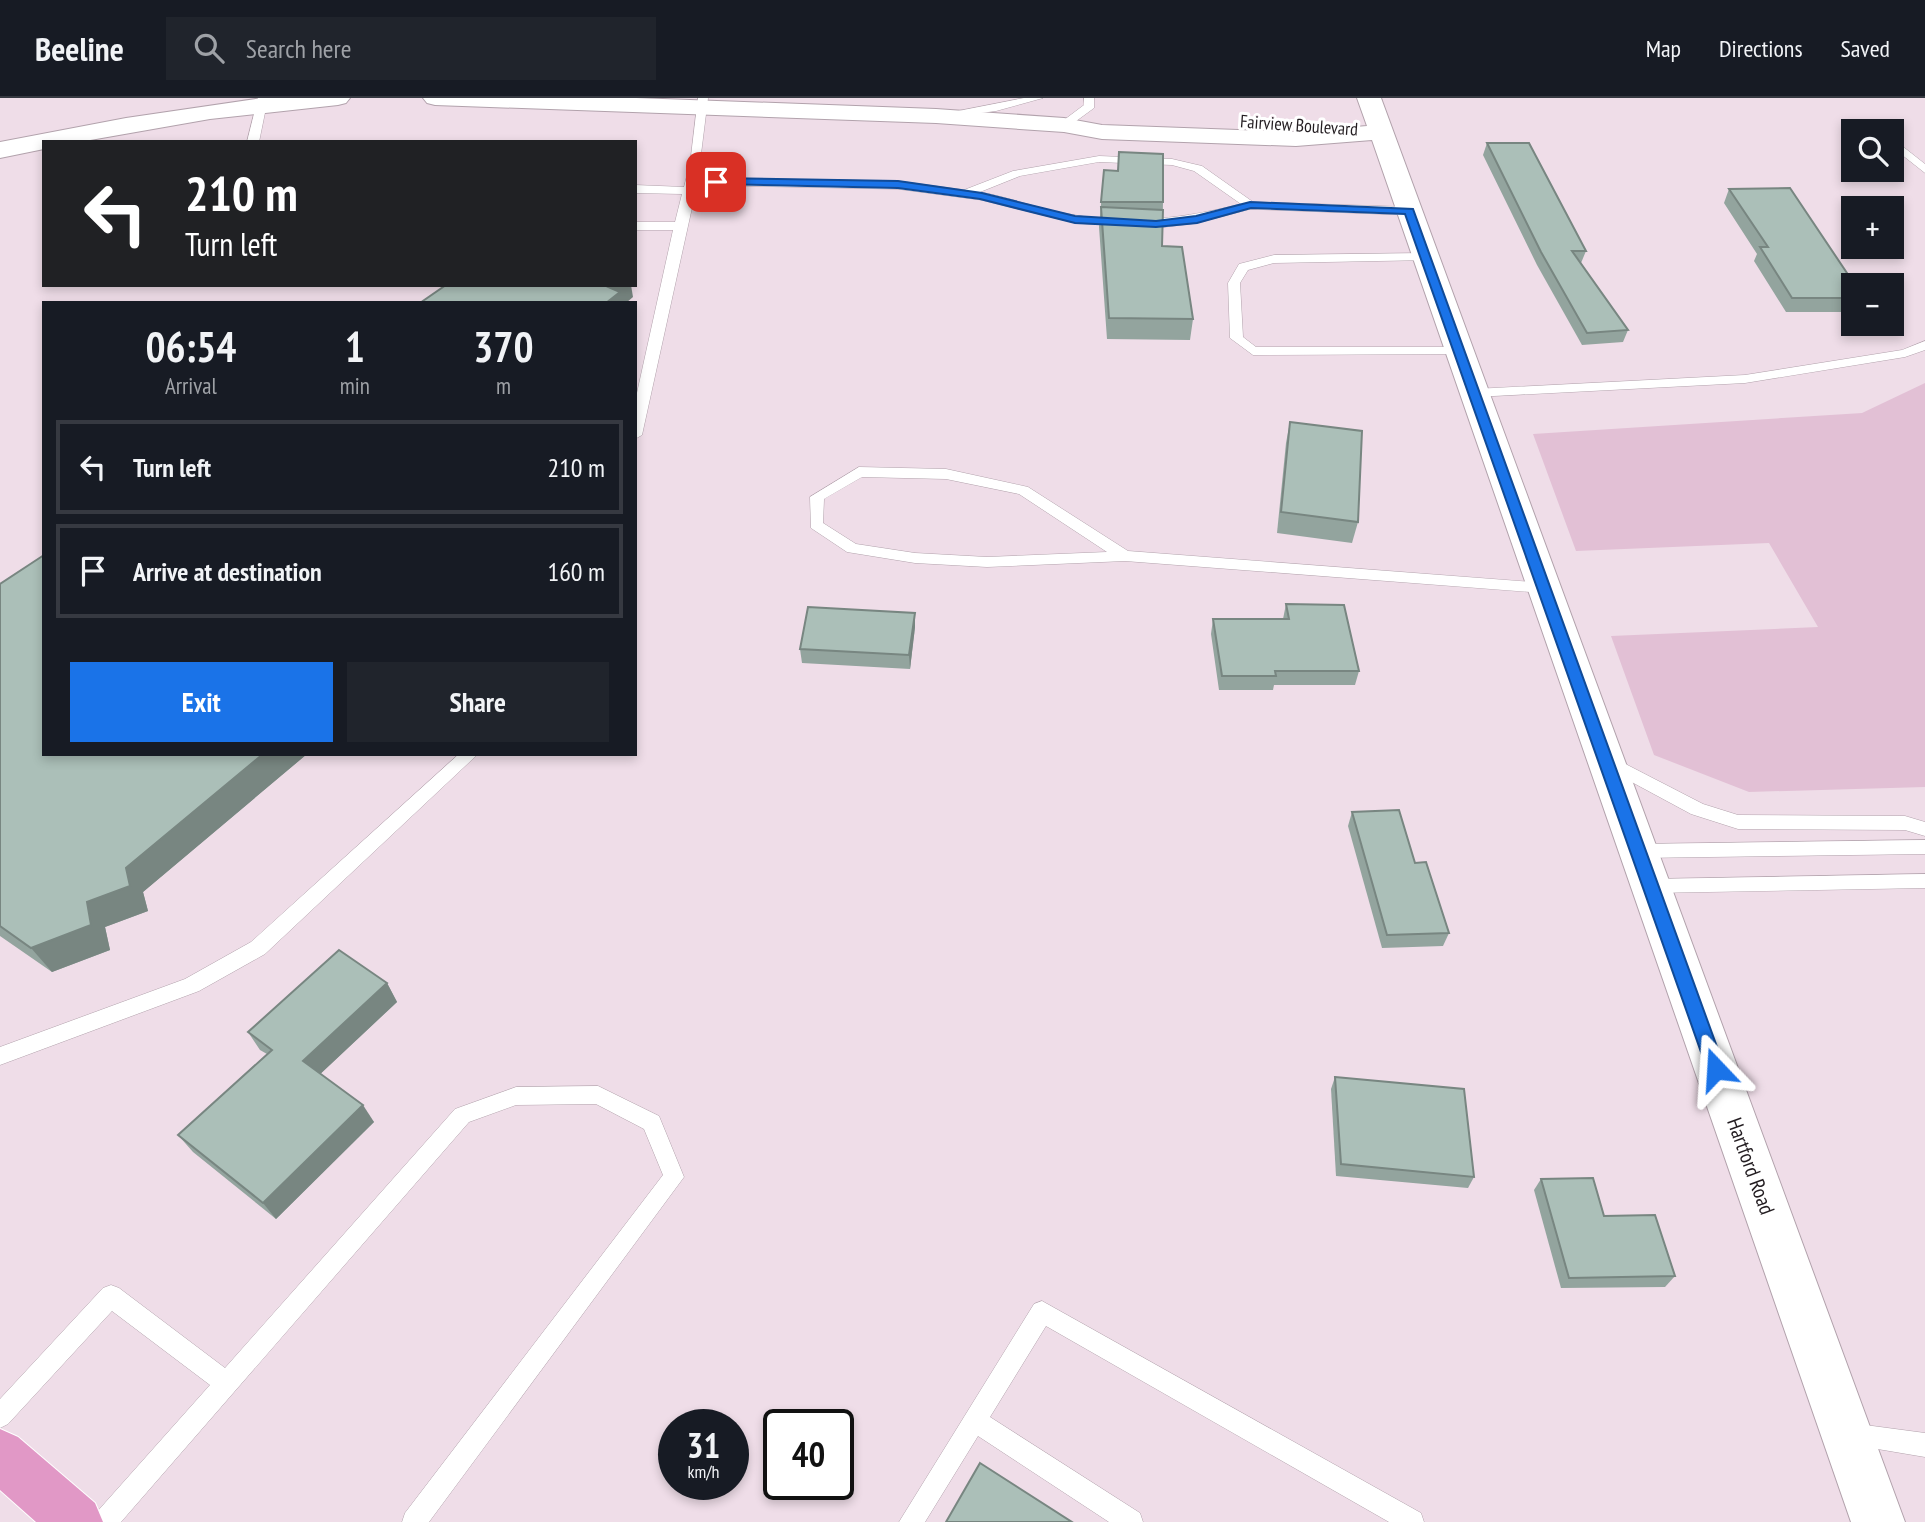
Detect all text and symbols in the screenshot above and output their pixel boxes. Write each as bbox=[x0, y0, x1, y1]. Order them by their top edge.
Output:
search box bbox=[166, 17, 656, 80]
text: Beeline bbox=[35, 27, 124, 70]
icon: search bbox=[190, 29, 228, 67]
text: Search here bbox=[246, 32, 351, 65]
text: Map bbox=[1646, 33, 1681, 64]
text: Directions bbox=[1719, 33, 1803, 64]
text: Saved bbox=[1841, 33, 1890, 64]
street label: Fairview Boulevard bbox=[1239, 109, 1359, 141]
map controls bbox=[1841, 119, 1904, 336]
button: search bbox=[1841, 119, 1904, 182]
pin bbox=[686, 152, 746, 212]
text: 210 m bbox=[185, 161, 298, 225]
icon: arrive bbox=[697, 163, 735, 201]
icon: left bbox=[70, 168, 161, 259]
button: + bbox=[1841, 196, 1904, 259]
text: Turn left bbox=[185, 223, 277, 265]
button: − bbox=[1841, 273, 1904, 336]
text: 06:54 bbox=[145, 319, 236, 374]
text: 1 bbox=[345, 319, 365, 374]
text: 370 bbox=[473, 319, 534, 374]
text: Arrival bbox=[165, 371, 217, 400]
text: min bbox=[340, 371, 370, 400]
text: m bbox=[496, 371, 511, 400]
icon: left bbox=[74, 448, 112, 486]
text: Turn left bbox=[133, 451, 211, 484]
text: 210 m bbox=[547, 451, 605, 484]
icon: arrive bbox=[74, 552, 112, 590]
text: Arrive at destination bbox=[133, 555, 322, 588]
text: 160 m bbox=[547, 555, 605, 588]
button: Exit bbox=[70, 662, 333, 742]
button: Share bbox=[347, 662, 609, 742]
position arrow bbox=[1679, 1032, 1753, 1106]
street label: Hartford Road bbox=[1721, 1114, 1781, 1218]
speed limit sign: 40 bbox=[763, 1409, 854, 1500]
text: 31 bbox=[687, 1422, 720, 1468]
text: km/h bbox=[688, 1460, 719, 1483]

